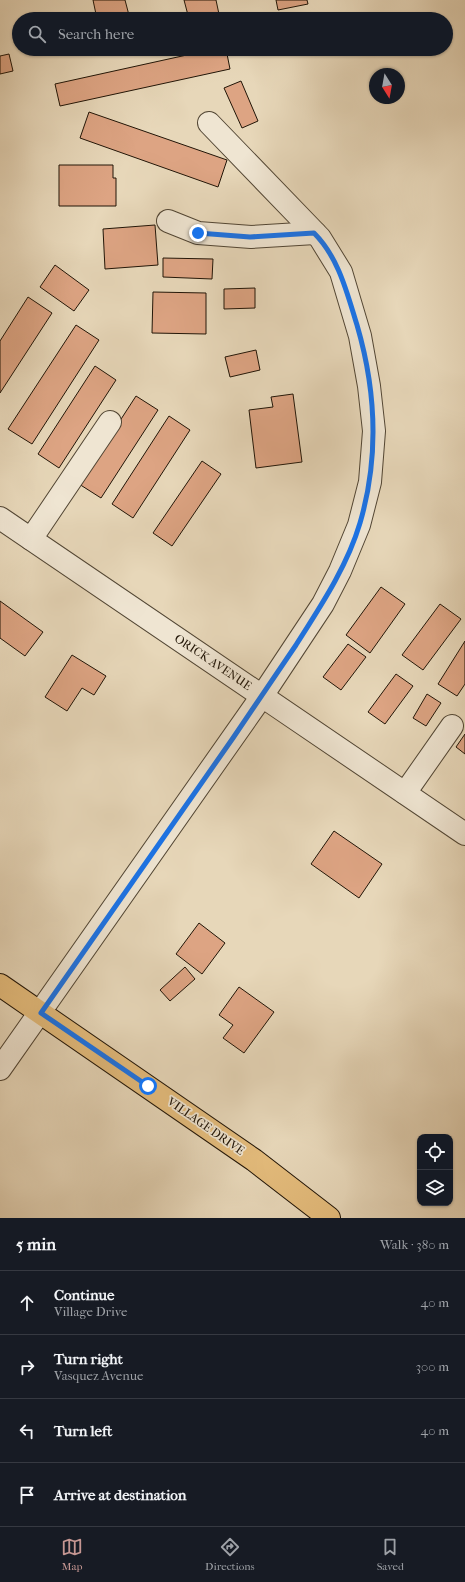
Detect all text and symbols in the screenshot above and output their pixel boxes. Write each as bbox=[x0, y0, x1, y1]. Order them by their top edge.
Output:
search box bbox=[12, 12, 453, 56]
icon: search bbox=[26, 23, 48, 45]
text: Search here bbox=[58, 25, 134, 43]
north arrow bbox=[369, 68, 405, 104]
route end bbox=[189, 224, 207, 242]
street label: ORICK AVENUE bbox=[172, 631, 254, 693]
route start bbox=[139, 1077, 157, 1095]
street label: VILLAGE DRIVE bbox=[164, 1094, 247, 1158]
map controls bbox=[417, 1134, 453, 1206]
button: locate bbox=[417, 1134, 453, 1170]
button: layers bbox=[417, 1170, 453, 1206]
text: 5 min bbox=[16, 1234, 56, 1254]
text: Walk · 380 m bbox=[380, 1237, 449, 1252]
text: Continue bbox=[54, 1286, 114, 1304]
icon: ahead bbox=[16, 1292, 38, 1314]
text: 40 m bbox=[421, 1295, 449, 1310]
text: Village Drive bbox=[54, 1304, 127, 1319]
text: Turn right bbox=[54, 1350, 123, 1368]
icon: right bbox=[16, 1356, 38, 1378]
text: 300 m bbox=[416, 1359, 449, 1374]
text: Vasquez Avenue bbox=[54, 1368, 143, 1383]
icon: left bbox=[16, 1420, 38, 1442]
text: Turn left bbox=[54, 1422, 112, 1440]
text: 40 m bbox=[421, 1423, 449, 1438]
icon: arrive bbox=[16, 1484, 38, 1506]
text: Arrive at destination bbox=[54, 1486, 186, 1504]
tab: Map bbox=[61, 1536, 83, 1573]
tab: Directions bbox=[205, 1536, 255, 1573]
tab: Saved bbox=[377, 1536, 404, 1573]

